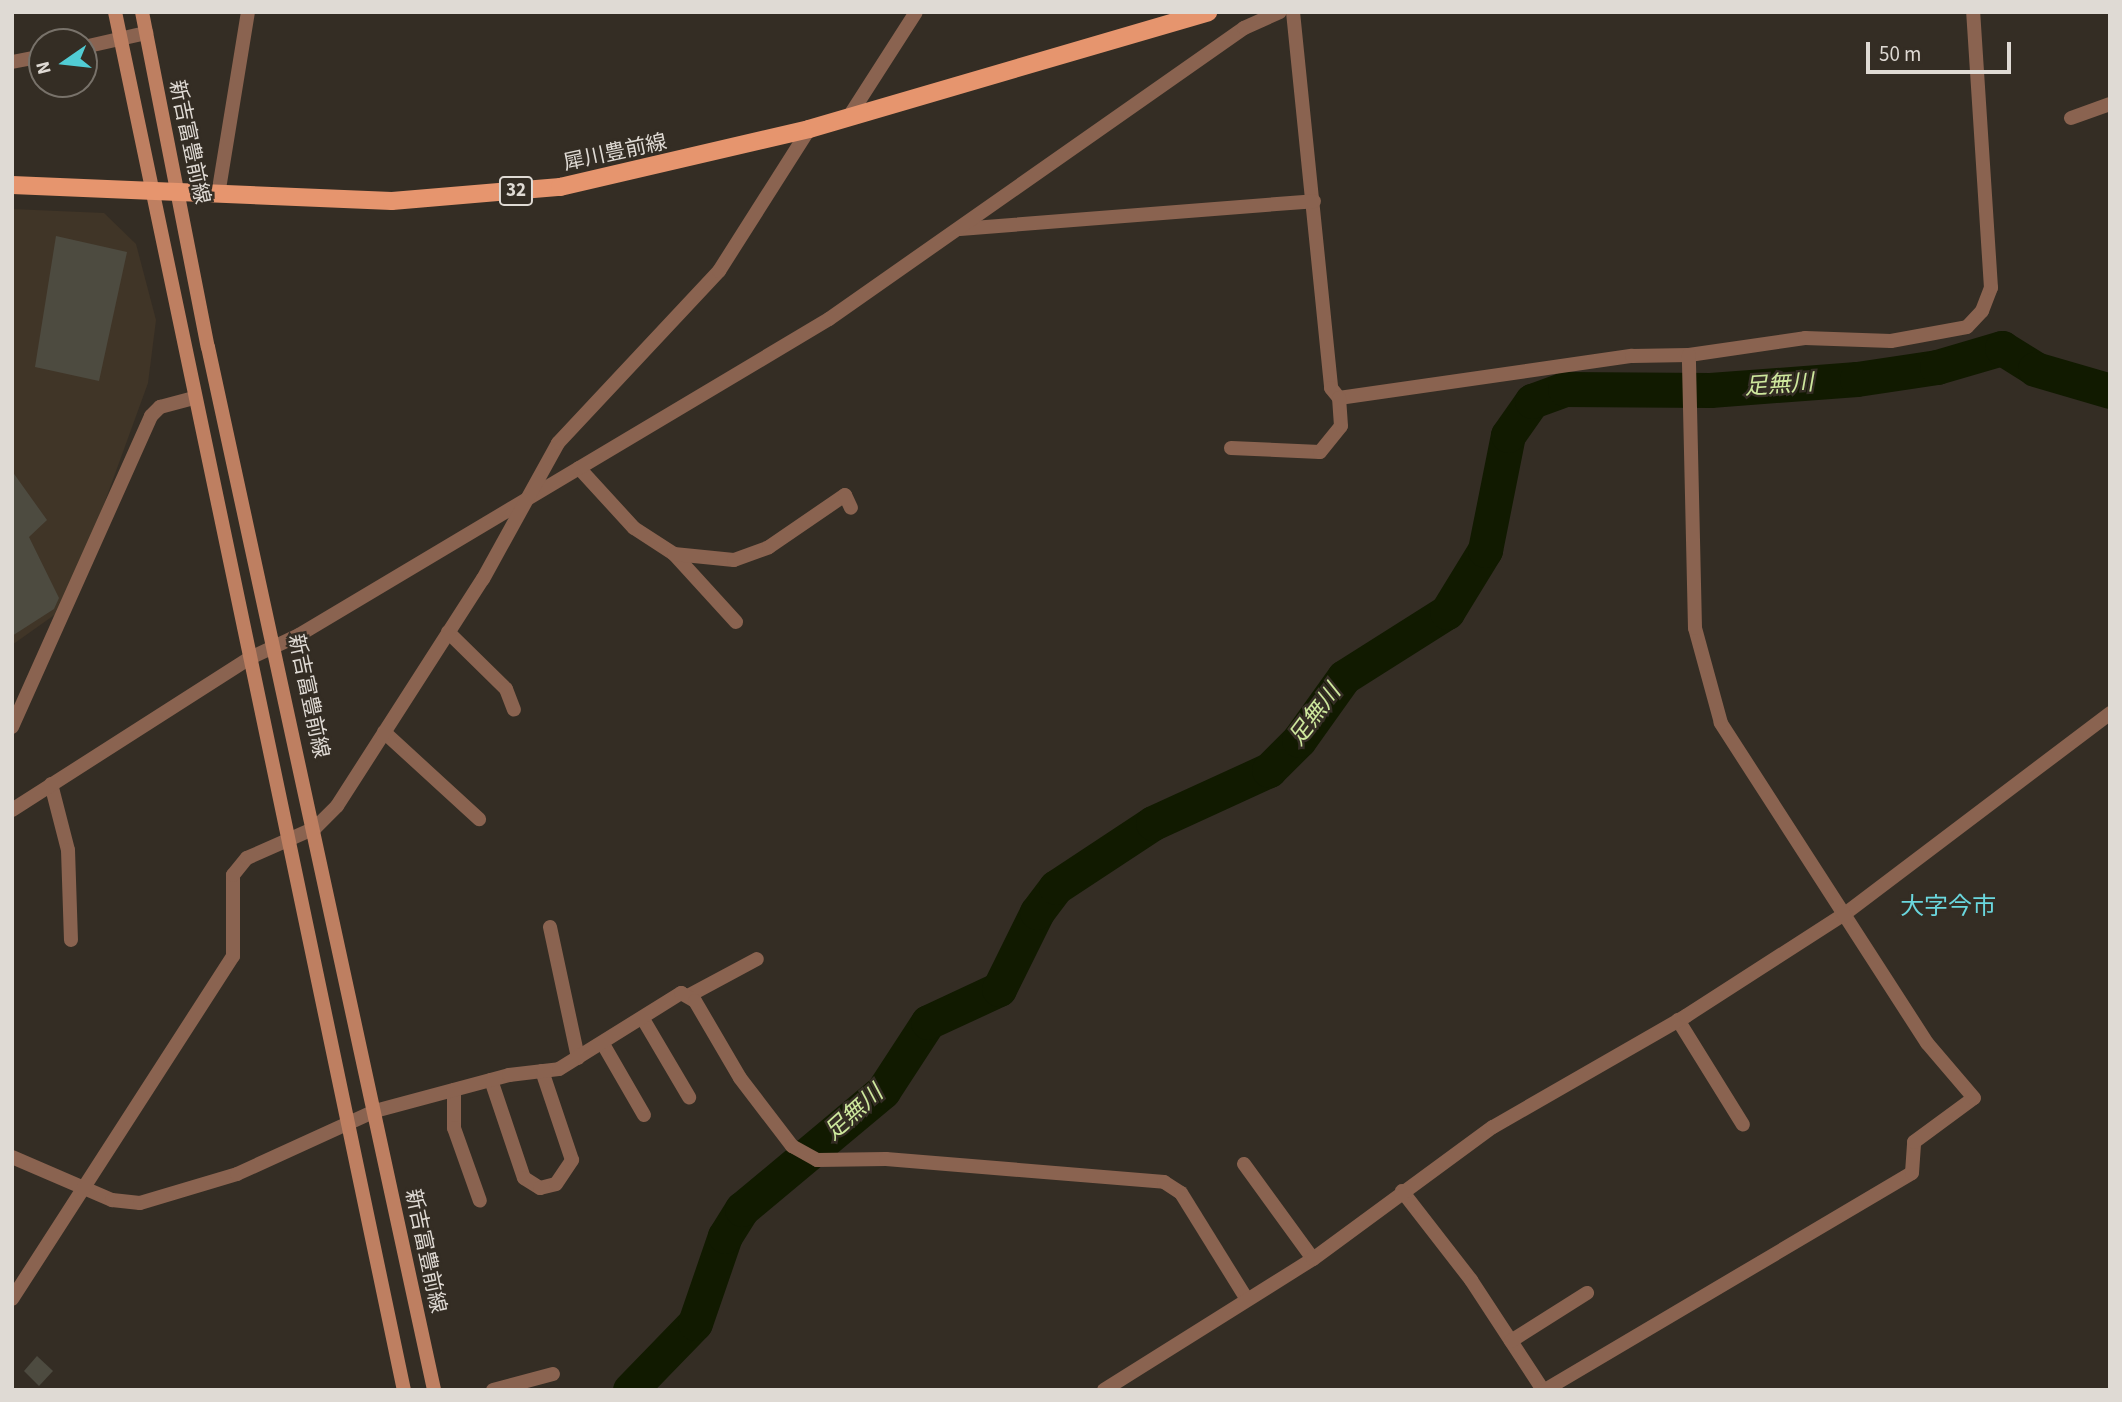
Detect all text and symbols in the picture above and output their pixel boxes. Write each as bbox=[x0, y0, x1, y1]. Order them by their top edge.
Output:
north arrow bbox=[28, 28, 98, 98]
scale bar bbox=[1870, 28, 2015, 72]
text: 50 m bbox=[1879, 39, 1921, 69]
text: N bbox=[29, 58, 59, 77]
street label: 新吉富豊前線 bbox=[165, 78, 215, 206]
street label: 犀川豊前線 bbox=[561, 129, 669, 175]
road number: 32 bbox=[498, 176, 534, 206]
water label: 足無川 bbox=[1744, 369, 1814, 401]
street label: 新吉富豊前線 bbox=[284, 632, 334, 760]
water label: 足無川 bbox=[1283, 679, 1347, 751]
district label: 大字今市 bbox=[1900, 893, 1996, 921]
water label: 足無川 bbox=[819, 1080, 889, 1146]
street label: 新吉富豊前線 bbox=[401, 1187, 451, 1315]

